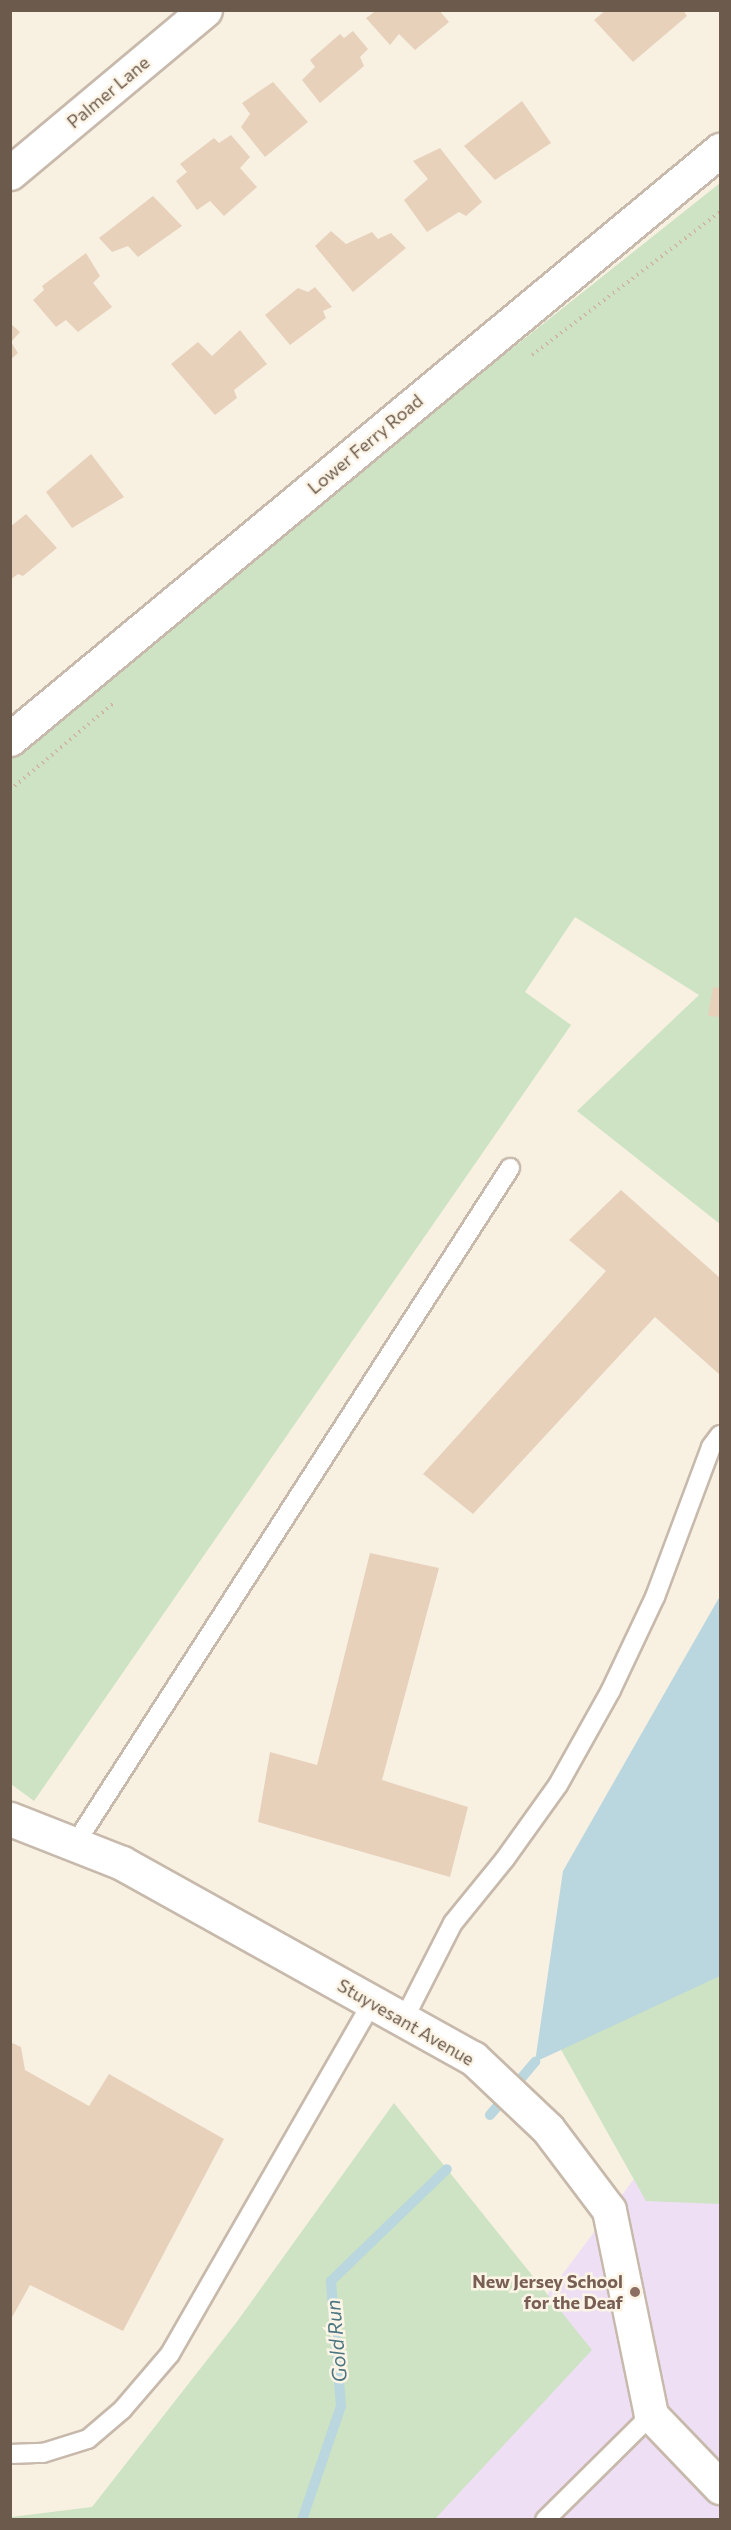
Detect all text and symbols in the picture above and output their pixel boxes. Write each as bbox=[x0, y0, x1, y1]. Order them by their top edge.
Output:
street label: Palmer Lane bbox=[63, 51, 153, 133]
street label: Lower Ferry Road bbox=[303, 390, 427, 498]
street label: Stuyvesant Avenue bbox=[334, 1974, 478, 2070]
place label: New Jersey School for the Deaf bbox=[472, 2271, 623, 2314]
marker: New Jersey School for the Deaf bbox=[628, 2285, 642, 2299]
water label: Gold Run bbox=[320, 2299, 352, 2383]

